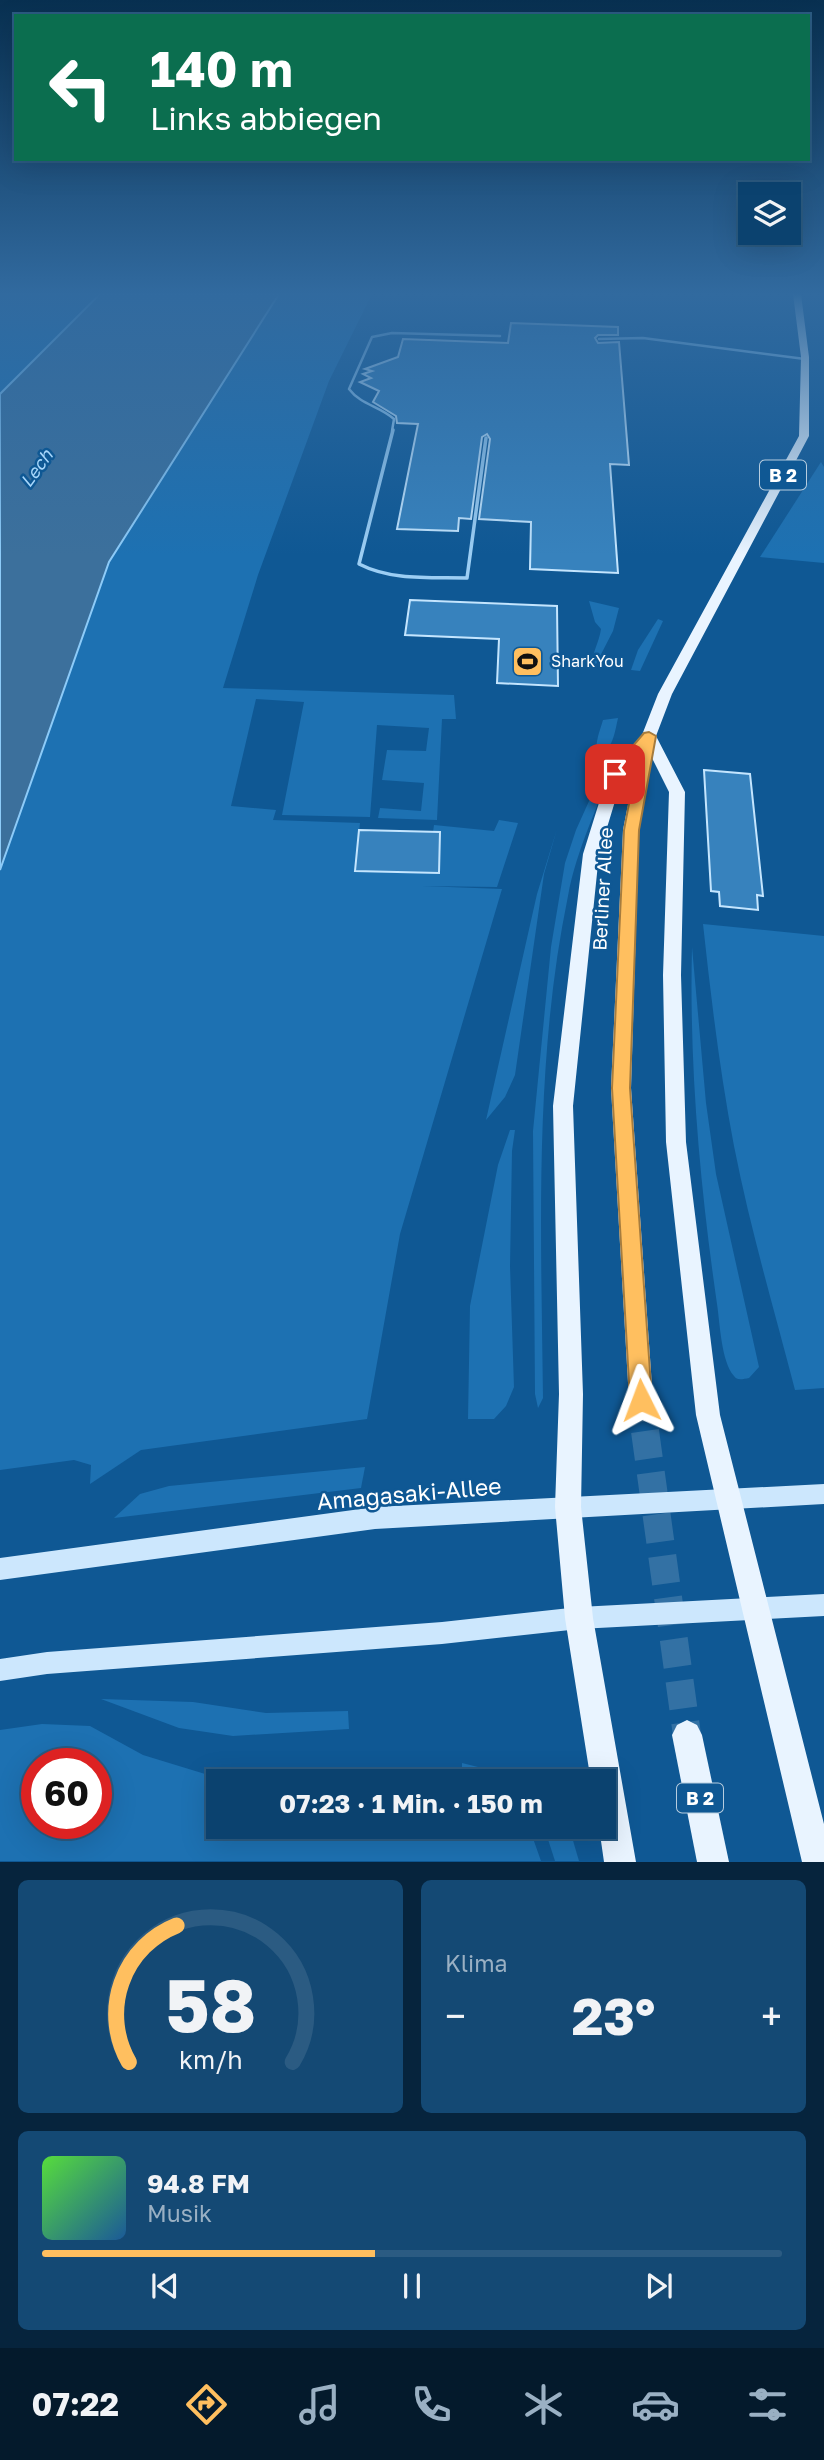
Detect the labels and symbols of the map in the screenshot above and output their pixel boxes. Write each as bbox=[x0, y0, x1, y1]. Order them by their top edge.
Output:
water label: Lech bbox=[15, 444, 58, 491]
road number: B 2 bbox=[760, 461, 806, 490]
sports icon: SharkYou bbox=[511, 644, 545, 678]
place label: SharkYou bbox=[551, 651, 624, 671]
pin bbox=[585, 744, 645, 804]
street label: Berliner Allee bbox=[587, 827, 617, 951]
position arrow bbox=[604, 1363, 678, 1437]
street label: Amagasaki-Allee bbox=[316, 1471, 502, 1515]
speed limit sign: 60 bbox=[21, 1748, 112, 1839]
road number: B 2 bbox=[677, 1783, 723, 1812]

